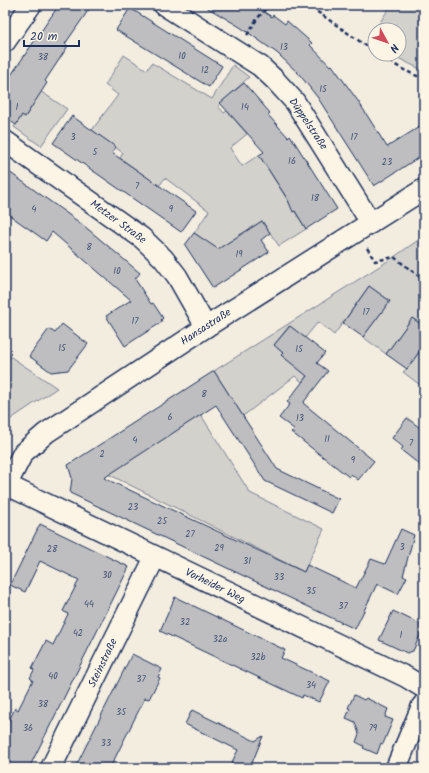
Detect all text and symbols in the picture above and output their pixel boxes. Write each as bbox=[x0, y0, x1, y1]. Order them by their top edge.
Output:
scale bar bbox=[24, 22, 79, 48]
north arrow bbox=[367, 22, 407, 62]
text: 20 m bbox=[30, 27, 58, 46]
text: N bbox=[385, 39, 403, 56]
house number: 13 bbox=[280, 40, 288, 55]
house number: 10 bbox=[178, 49, 186, 64]
house number: 38 bbox=[38, 50, 49, 65]
house number: 12 bbox=[201, 63, 209, 78]
house number: 15 bbox=[319, 82, 328, 97]
street label: Düppelstraße bbox=[284, 94, 332, 154]
house number: 1 bbox=[16, 100, 19, 115]
house number: 14 bbox=[241, 100, 249, 115]
house number: 3 bbox=[70, 130, 76, 145]
house number: 17 bbox=[351, 130, 358, 145]
house number: 5 bbox=[93, 145, 99, 160]
house number: 16 bbox=[288, 154, 296, 169]
house number: 23 bbox=[382, 155, 392, 170]
house number: 7 bbox=[135, 179, 140, 194]
house number: 18 bbox=[311, 191, 320, 206]
street label: Metzer Straße bbox=[86, 195, 150, 249]
house number: 4 bbox=[32, 202, 37, 217]
house number: 9 bbox=[169, 202, 174, 217]
house number: 8 bbox=[86, 240, 92, 255]
house number: 19 bbox=[235, 247, 243, 262]
house number: 10 bbox=[113, 264, 121, 279]
street label: Hansastraße bbox=[177, 304, 235, 350]
house number: 17 bbox=[363, 305, 370, 320]
house number: 17 bbox=[132, 314, 139, 329]
house number: 15 bbox=[58, 341, 67, 356]
house number: 15 bbox=[295, 342, 304, 357]
house number: 8 bbox=[201, 387, 207, 402]
house number: 6 bbox=[167, 410, 173, 425]
house number: 13 bbox=[296, 411, 304, 426]
house number: 11 bbox=[324, 432, 330, 447]
house number: 4 bbox=[133, 433, 138, 448]
house number: 7 bbox=[409, 436, 414, 451]
house number: 2 bbox=[99, 447, 105, 462]
house number: 9 bbox=[351, 453, 356, 468]
house number: 23 bbox=[128, 500, 138, 515]
house number: 25 bbox=[157, 514, 168, 529]
house number: 27 bbox=[185, 527, 196, 542]
house number: 3 bbox=[399, 540, 405, 555]
house number: 29 bbox=[214, 541, 224, 556]
house number: 28 bbox=[47, 542, 58, 557]
house number: 31 bbox=[243, 554, 251, 569]
street label: Vorheider Weg bbox=[182, 564, 248, 608]
house number: 30 bbox=[102, 568, 112, 583]
house number: 33 bbox=[274, 570, 284, 585]
house number: 35 bbox=[306, 584, 317, 599]
house number: 44 bbox=[84, 597, 94, 612]
house number: 37 bbox=[338, 599, 348, 614]
house number: 32 bbox=[180, 615, 190, 630]
house number: 42 bbox=[73, 626, 83, 641]
house number: 1 bbox=[400, 628, 403, 643]
house number: 32a bbox=[213, 632, 227, 647]
street label: Steinstraße bbox=[83, 635, 123, 691]
house number: 32b bbox=[250, 650, 266, 665]
house number: 40 bbox=[48, 669, 58, 684]
house number: 37 bbox=[136, 672, 146, 687]
house number: 34 bbox=[306, 678, 316, 693]
house number: 38 bbox=[38, 697, 49, 712]
house number: 35 bbox=[116, 705, 127, 720]
house number: 36 bbox=[23, 721, 33, 736]
house number: 79 bbox=[369, 721, 378, 736]
house number: 33 bbox=[101, 736, 111, 751]

